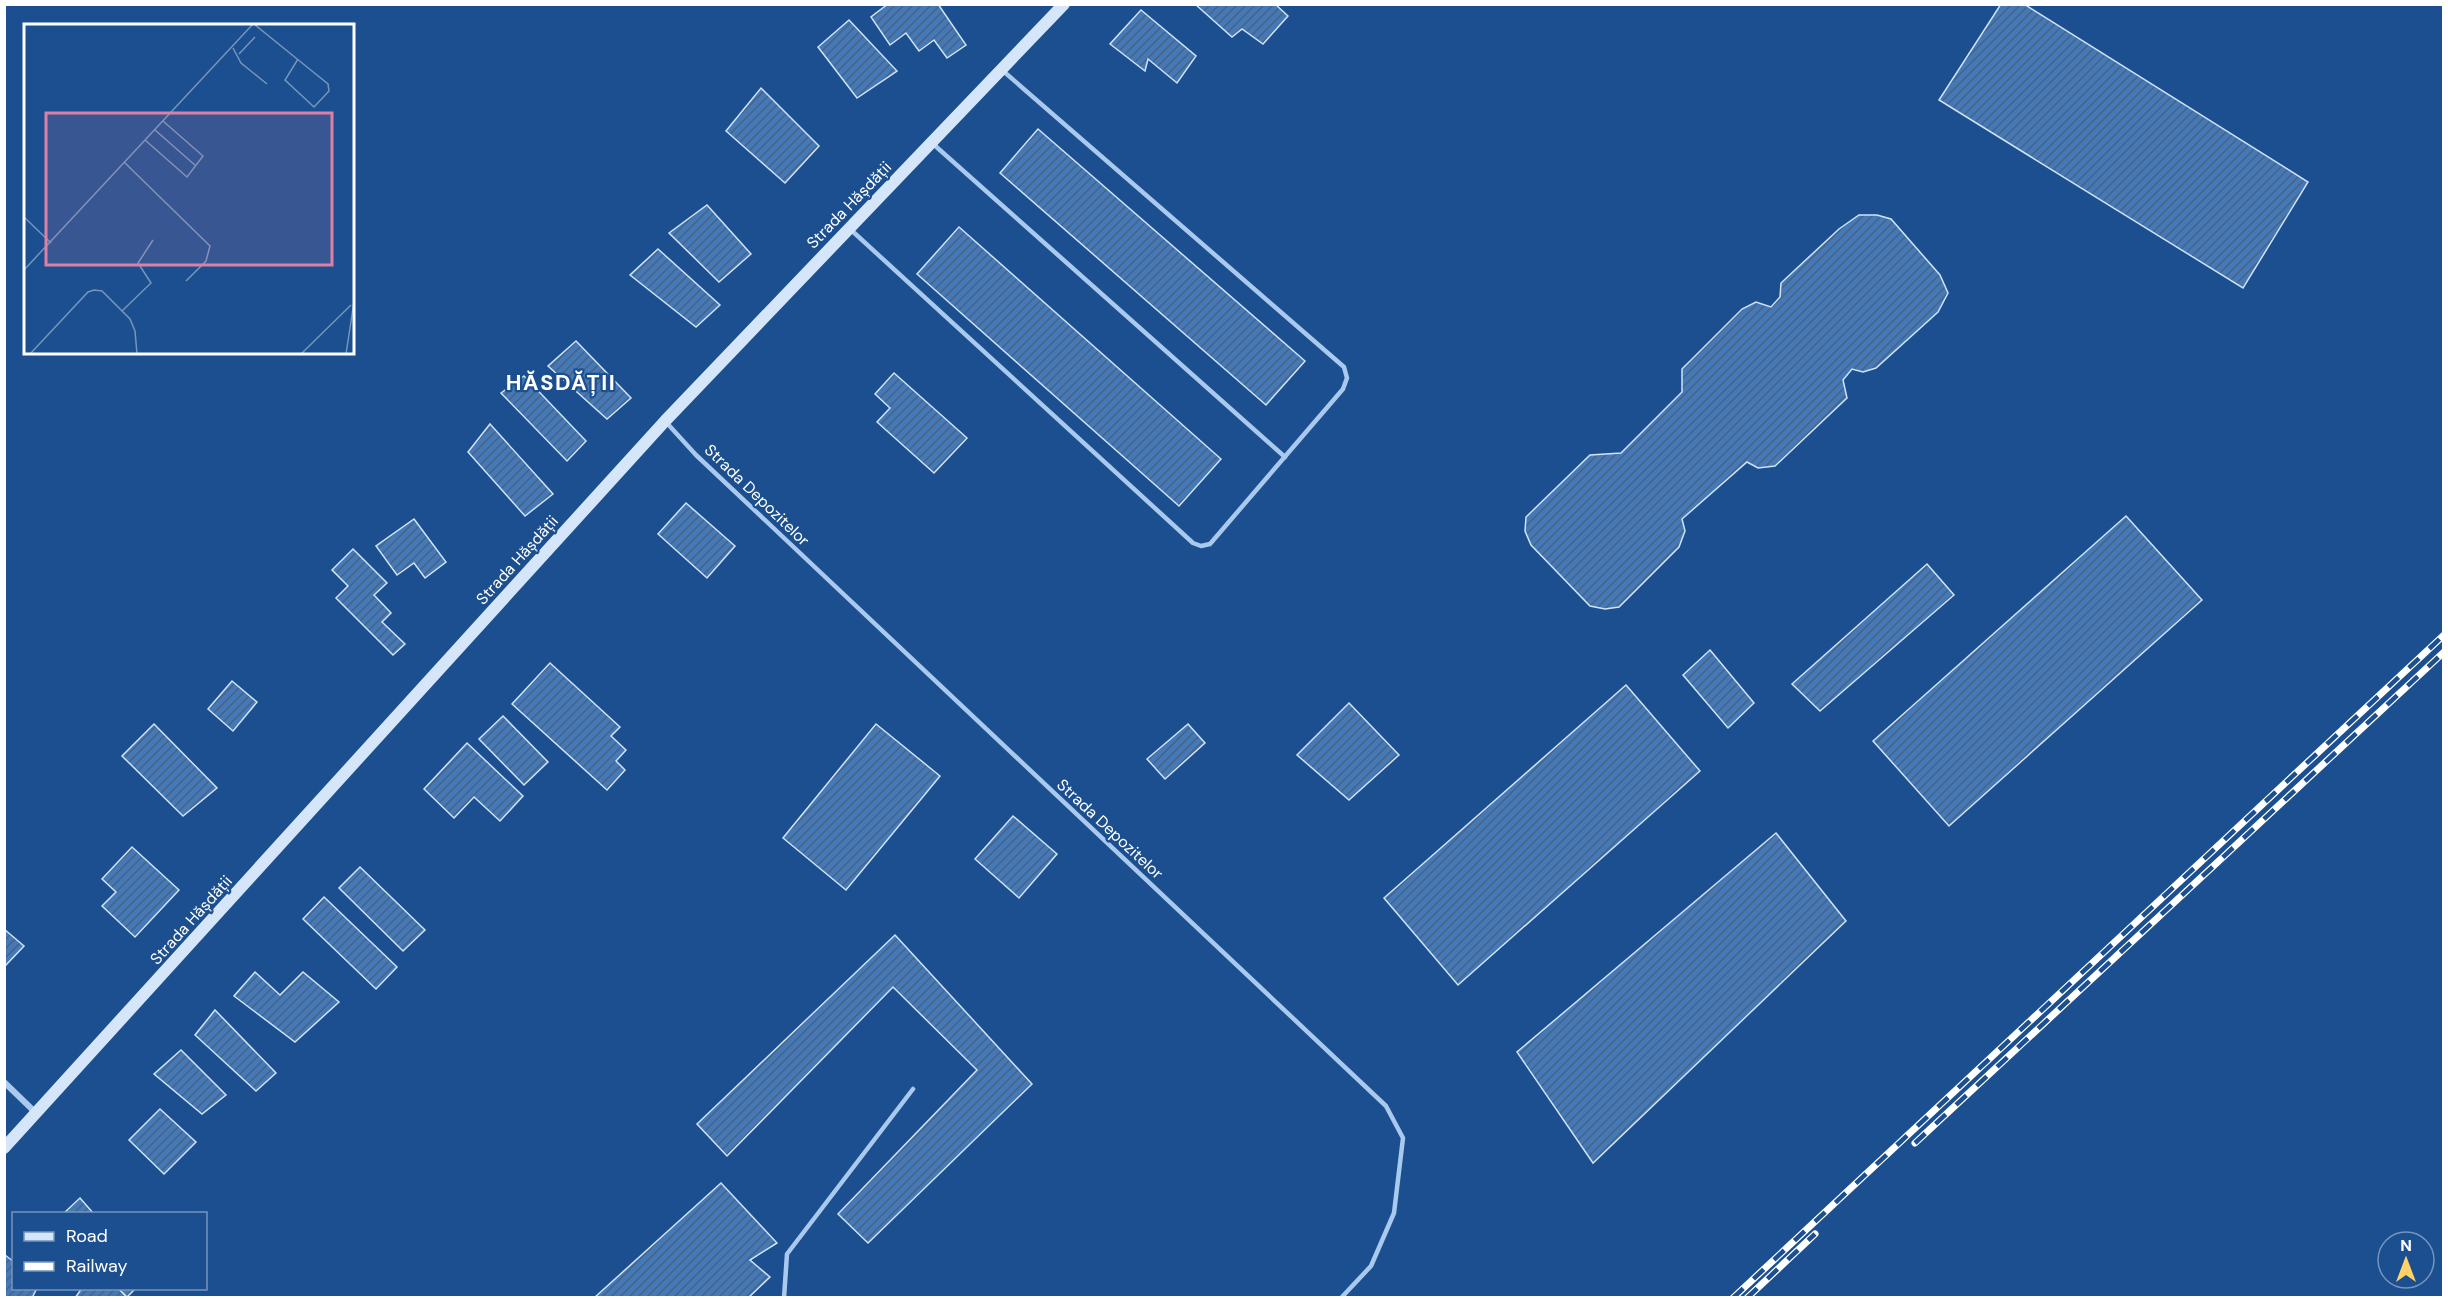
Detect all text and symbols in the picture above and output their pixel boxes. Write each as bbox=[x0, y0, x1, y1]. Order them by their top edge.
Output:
inset map bbox=[24, 24, 354, 354]
street label: Strada Hășdății bbox=[802, 157, 896, 253]
district label: HĂSDĂȚII bbox=[506, 368, 616, 397]
street label: Strada Depozitelor bbox=[700, 439, 814, 551]
street label: Strada Hășdății bbox=[471, 511, 563, 609]
street label: Strada Depozitelor bbox=[1052, 774, 1168, 884]
street label: Strada Hășdății bbox=[145, 871, 237, 969]
legend bbox=[12, 1212, 207, 1290]
text: Road bbox=[66, 1224, 108, 1248]
north arrow bbox=[2376, 1230, 2436, 1290]
text: N bbox=[2400, 1235, 2412, 1256]
text: Railway bbox=[66, 1254, 128, 1278]

